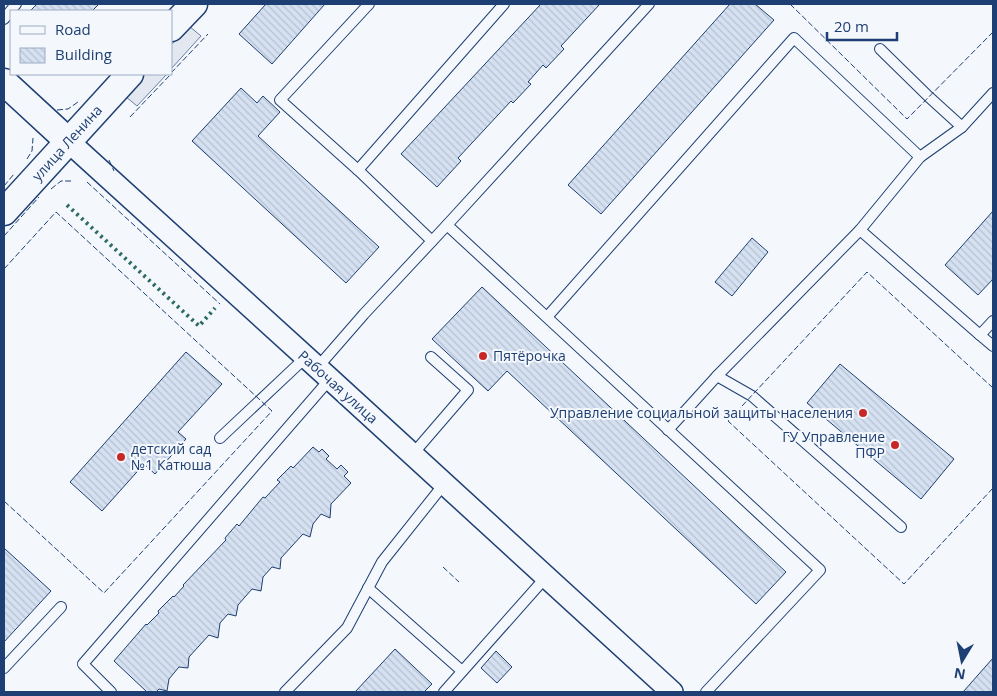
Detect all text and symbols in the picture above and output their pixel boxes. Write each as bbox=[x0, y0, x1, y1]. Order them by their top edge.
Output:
legend bbox=[10, 10, 172, 75]
scale bar bbox=[827, 10, 897, 42]
text: 20 m bbox=[834, 16, 869, 36]
text: Road bbox=[55, 19, 91, 39]
text: Building bbox=[55, 44, 112, 64]
street label: улица Ленина bbox=[27, 101, 106, 185]
street label: Рабочая улица bbox=[294, 346, 382, 428]
place label: Пятёрочка bbox=[493, 346, 566, 365]
marker: Пятёрочка bbox=[477, 350, 489, 362]
place label: Управление социальной защиты населения bbox=[550, 403, 853, 422]
marker: Управление социальной защиты населения bbox=[857, 407, 869, 419]
place label: ГУ Управление ПФР bbox=[782, 427, 885, 462]
place label: детский сад №1 Катюша bbox=[131, 439, 212, 474]
marker: ГУ Управление ПФР bbox=[889, 439, 901, 451]
marker: детский сад №1 Катюша bbox=[115, 451, 127, 463]
north arrow bbox=[937, 636, 987, 686]
text: N bbox=[952, 664, 967, 685]

